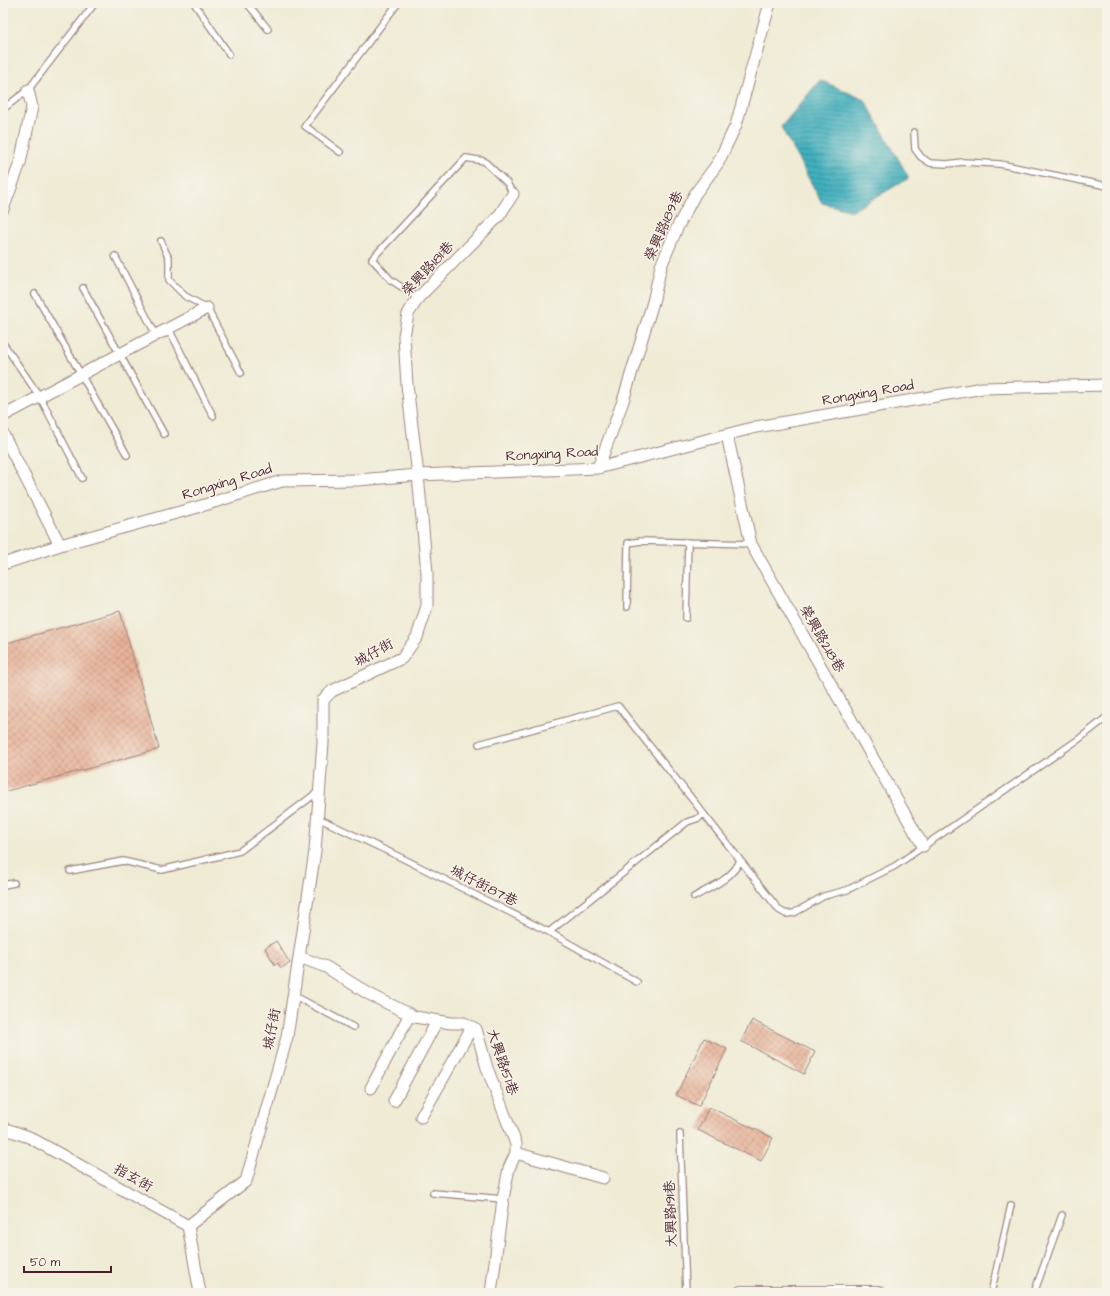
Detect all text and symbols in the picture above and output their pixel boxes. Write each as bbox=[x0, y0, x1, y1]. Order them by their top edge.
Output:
street label: 榮興路189巷 bbox=[640, 187, 689, 264]
street label: 榮興路181巷 bbox=[397, 236, 459, 301]
street label: Rongxing Road bbox=[821, 375, 915, 411]
street label: Rongxing Road bbox=[505, 442, 599, 466]
street label: Rongxing Road bbox=[180, 459, 274, 505]
street label: 榮興路218巷 bbox=[795, 602, 850, 677]
street label: 城仔街 bbox=[351, 634, 397, 672]
street label: 城仔街87巷 bbox=[447, 860, 522, 912]
street label: 城仔街 bbox=[258, 1006, 286, 1052]
street label: 大興路151巷 bbox=[481, 1026, 523, 1099]
street label: 指玄街 bbox=[110, 1159, 156, 1197]
street label: 大興路191巷 bbox=[660, 1179, 682, 1248]
scale bar bbox=[24, 1248, 111, 1274]
text: 50 m bbox=[30, 1254, 61, 1271]

